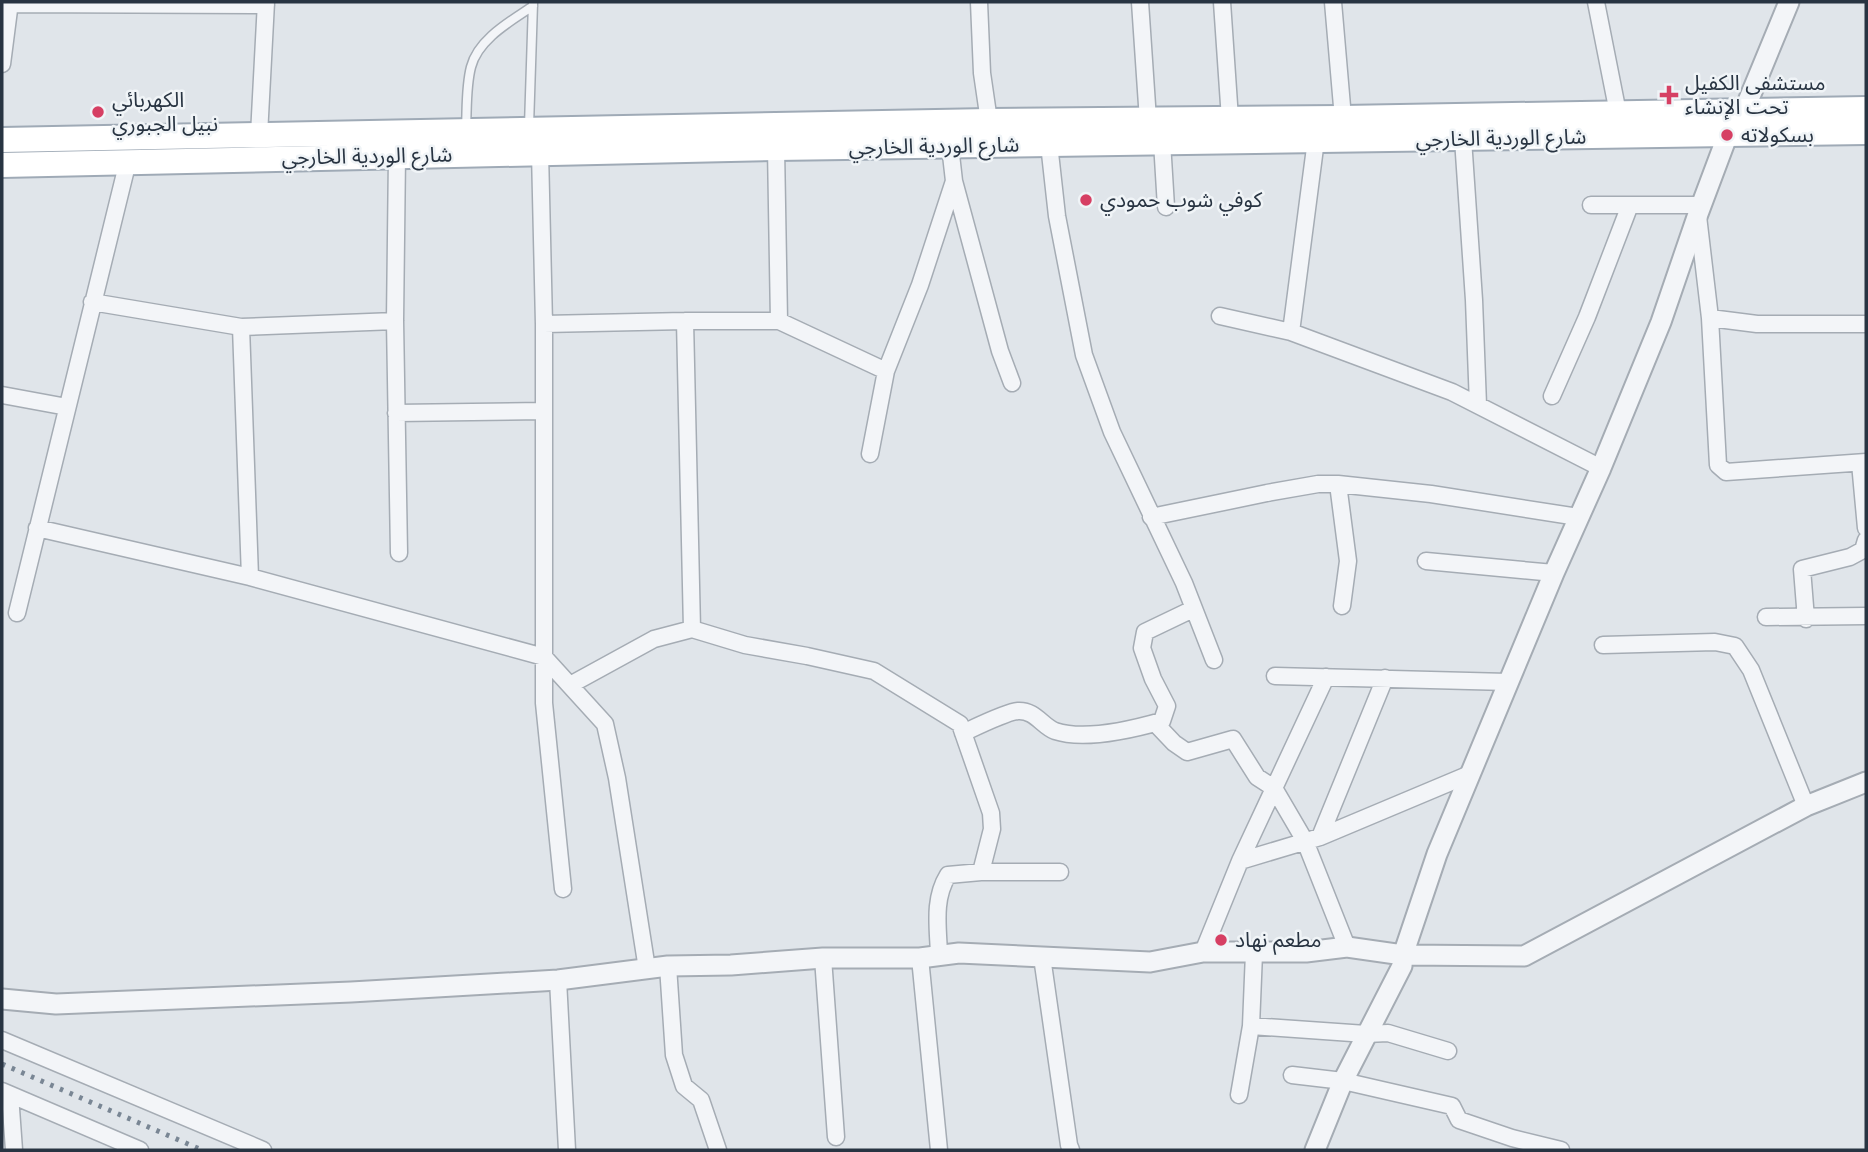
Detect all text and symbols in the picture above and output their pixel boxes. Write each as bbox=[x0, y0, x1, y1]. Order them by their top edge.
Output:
place label: مستشفى الكفيل تحت الإنشاء bbox=[1685, 70, 1826, 120]
marker: مستشفى الكفيل تحت الإنشاء bbox=[1659, 85, 1679, 105]
place label: الكهربائي نبيل الجبوري bbox=[112, 87, 218, 140]
marker: الكهربائي نبيل الجبوري bbox=[90, 104, 106, 120]
place label: بسكولاته bbox=[1741, 122, 1814, 147]
street label: شارع الوردية الخارجي bbox=[1416, 124, 1587, 155]
marker: بسكولاته bbox=[1719, 127, 1735, 143]
street label: شارع الوردية الخارجي bbox=[849, 132, 1020, 163]
street label: شارع الوردية الخارجي bbox=[282, 142, 453, 173]
place label: كوفي شوب حمودي bbox=[1100, 187, 1262, 216]
marker: كوفي شوب حمودي bbox=[1078, 192, 1094, 208]
place label: مطعم نهاد bbox=[1235, 927, 1322, 955]
marker: مطعم نهاد bbox=[1213, 932, 1229, 948]

